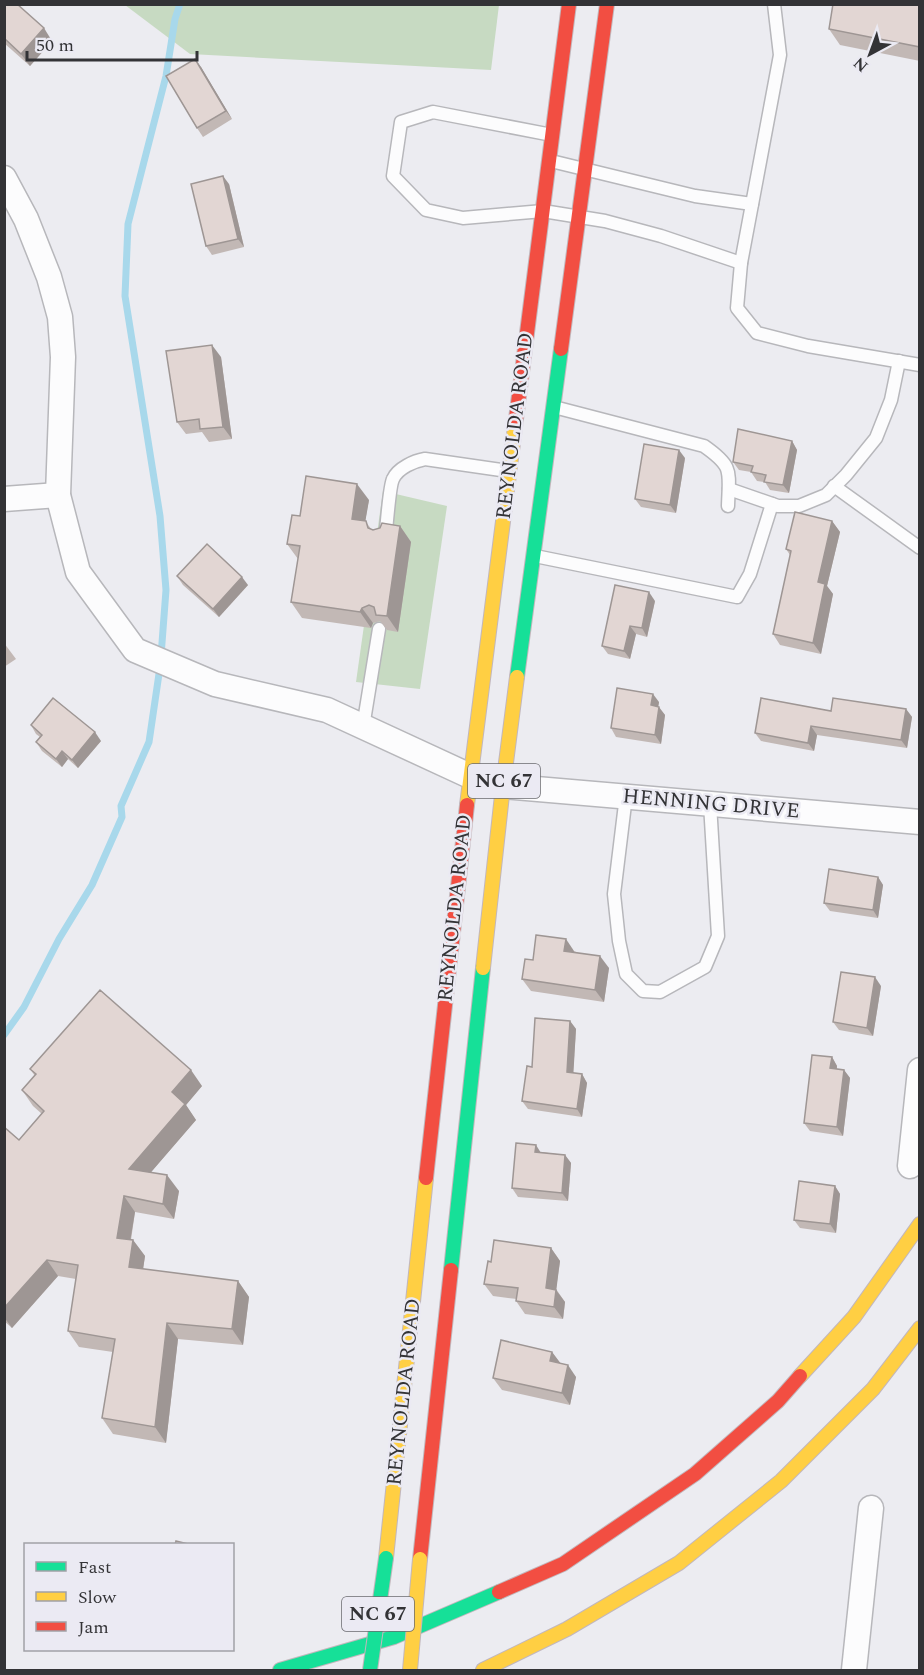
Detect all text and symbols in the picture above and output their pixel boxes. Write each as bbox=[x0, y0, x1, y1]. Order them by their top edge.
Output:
scale bar bbox=[27, 24, 196, 62]
north arrow bbox=[840, 24, 900, 84]
text: 50 m bbox=[36, 32, 74, 59]
text: N bbox=[848, 51, 874, 78]
street label: REYNOLDA ROAD bbox=[488, 331, 542, 521]
road number: NC 67 bbox=[468, 764, 540, 798]
street label: HENNING DRIVE bbox=[621, 780, 801, 828]
street label: REYNOLDA ROAD bbox=[429, 813, 481, 1003]
street label: REYNOLDA ROAD bbox=[378, 1297, 430, 1487]
legend bbox=[24, 1543, 234, 1651]
text: Fast bbox=[78, 1554, 111, 1581]
text: Slow bbox=[78, 1584, 117, 1611]
road number: NC 67 bbox=[342, 1597, 414, 1631]
text: Jam bbox=[78, 1614, 109, 1641]

